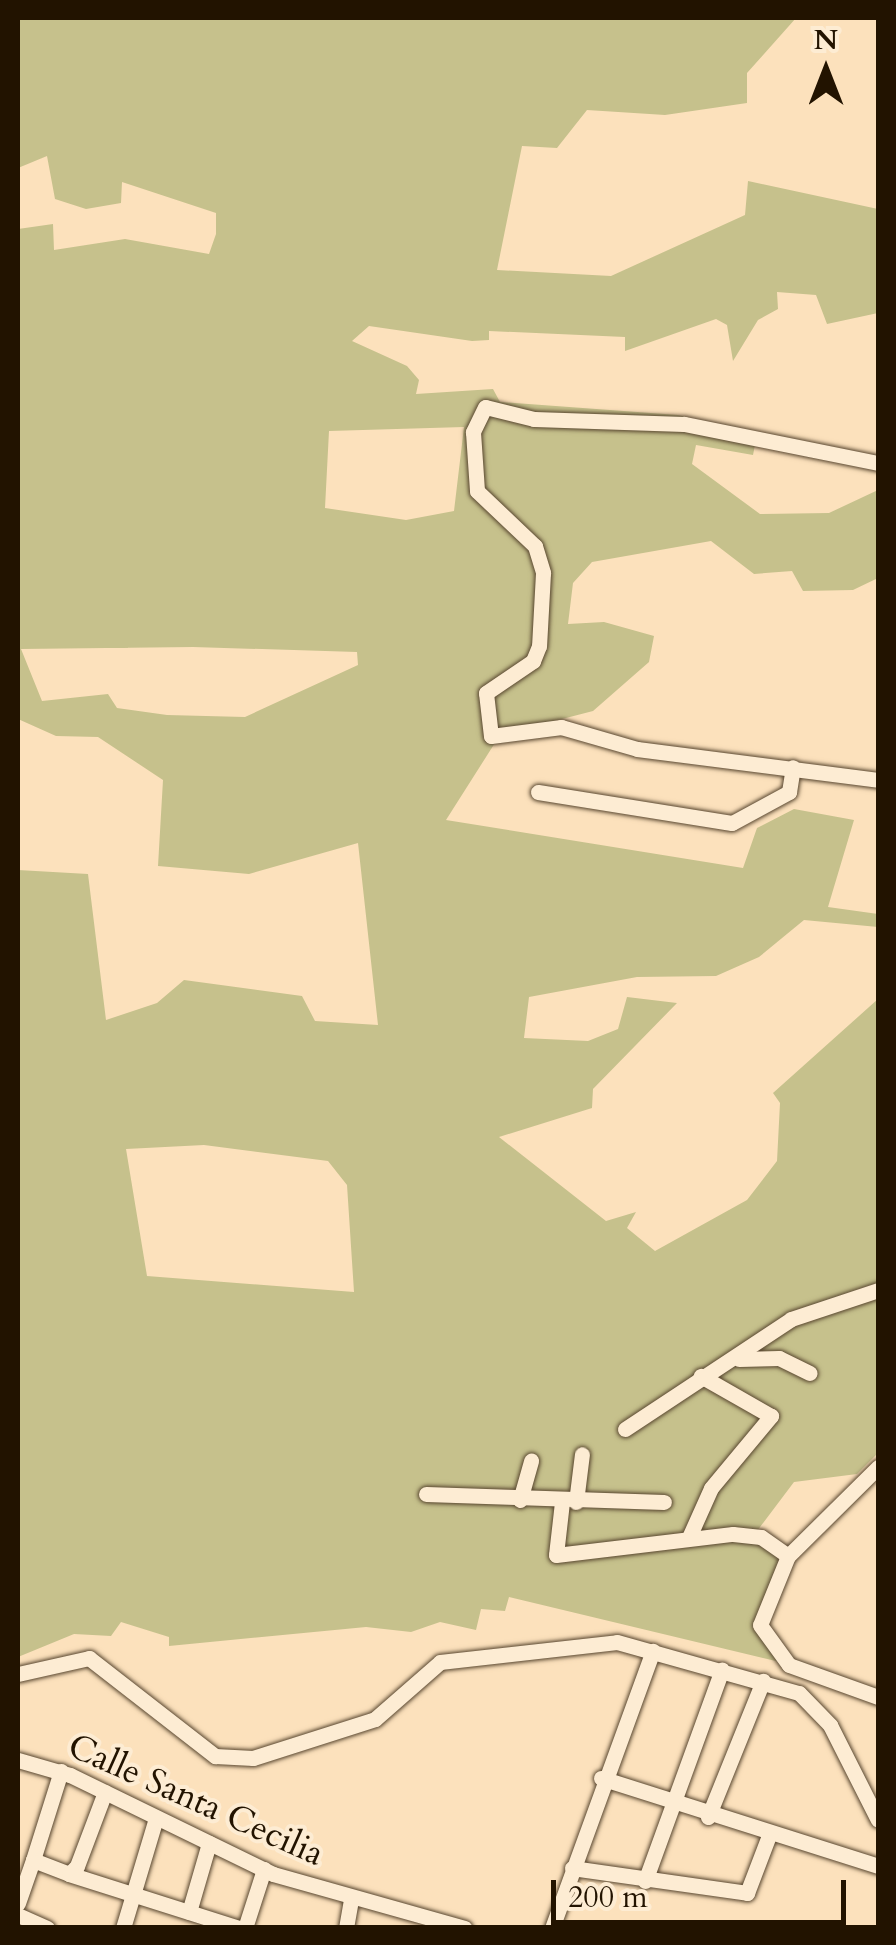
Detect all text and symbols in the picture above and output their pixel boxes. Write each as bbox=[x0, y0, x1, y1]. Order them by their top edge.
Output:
north arrow bbox=[776, 20, 876, 120]
text: N bbox=[814, 21, 838, 59]
street label: Calle Santa Cecilia bbox=[62, 1725, 330, 1875]
scale bar bbox=[556, 1860, 851, 1922]
text: 200 m bbox=[568, 1877, 648, 1918]

